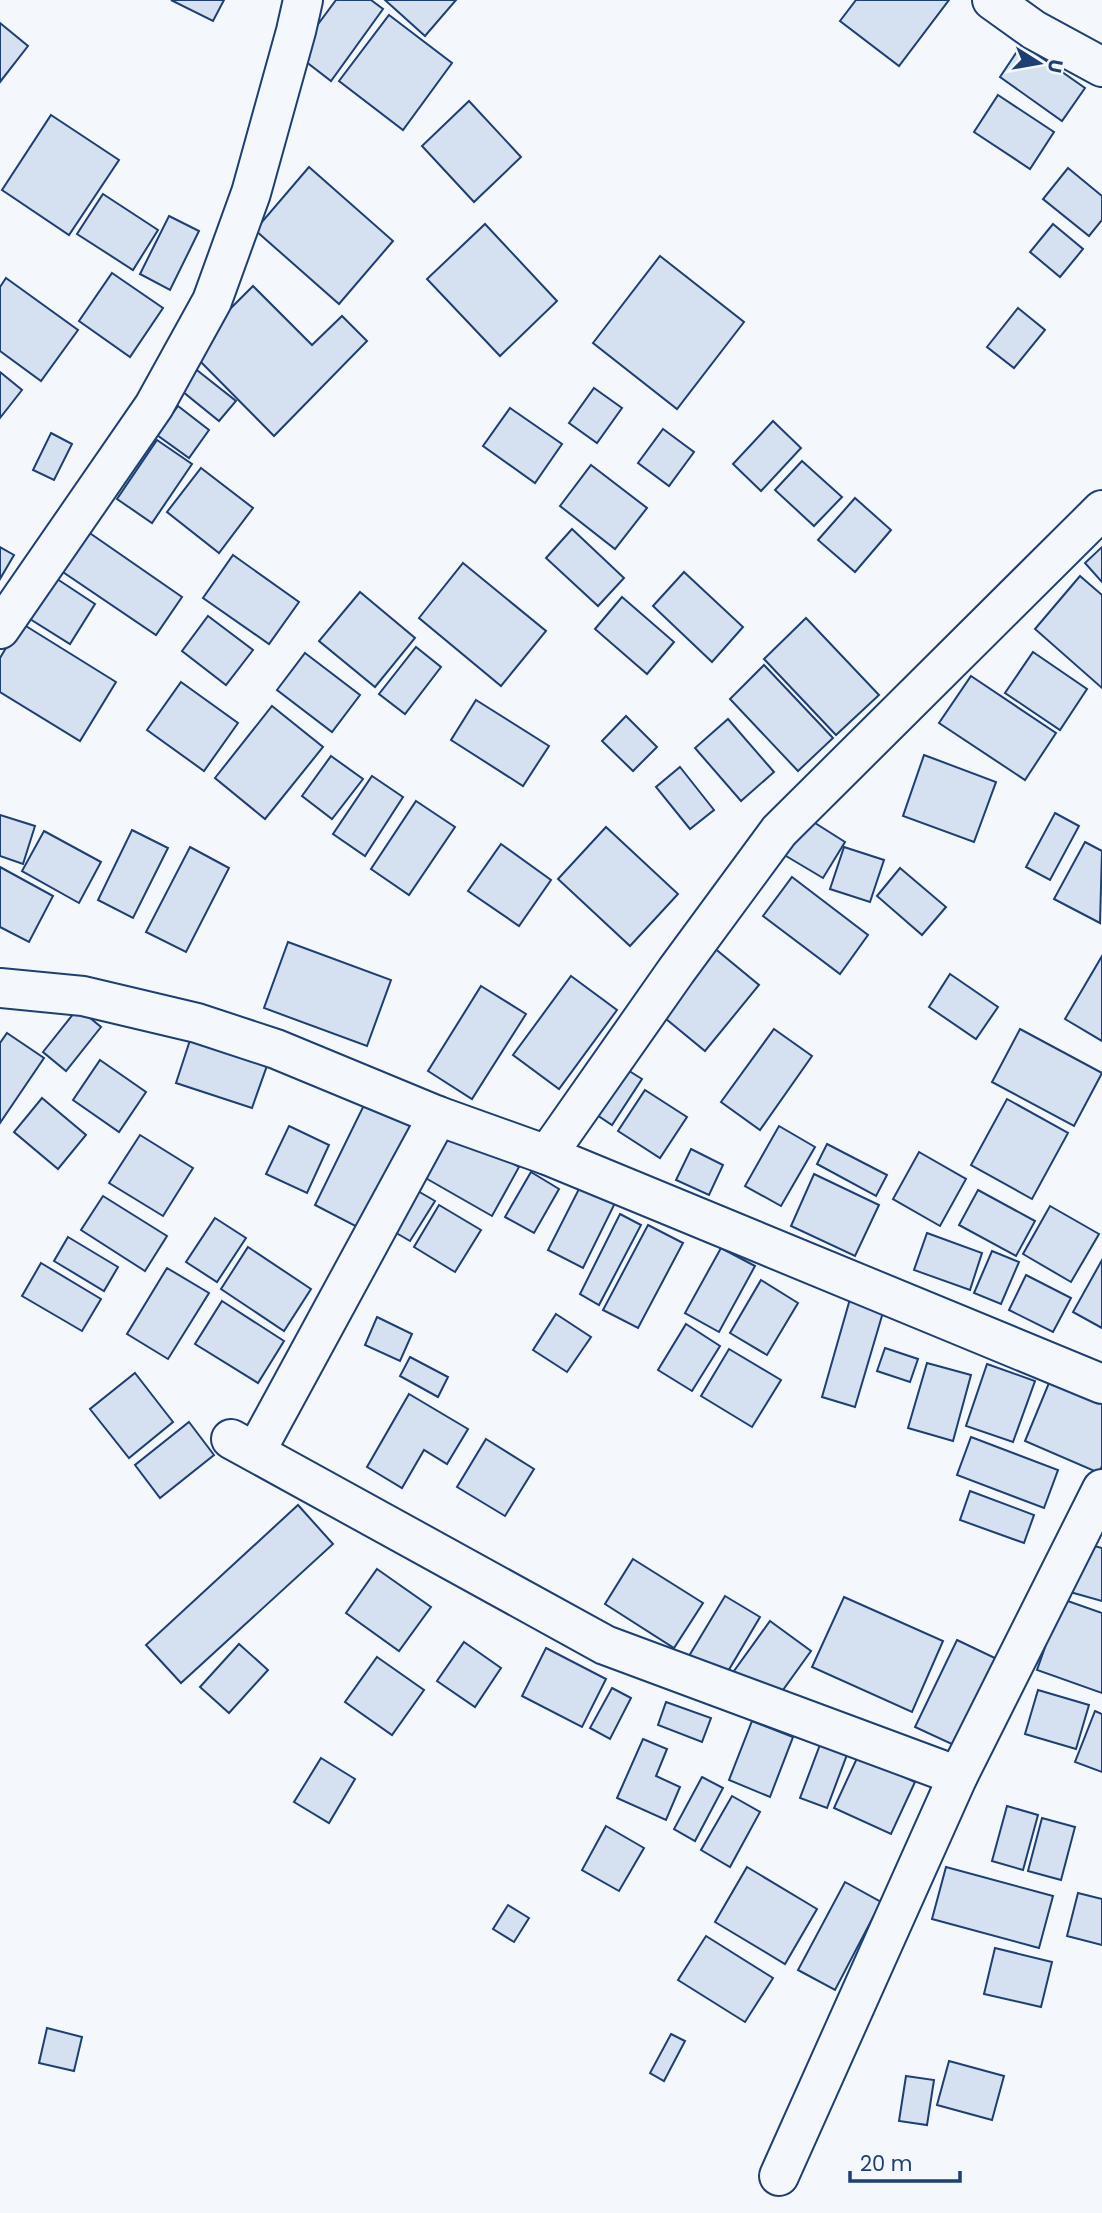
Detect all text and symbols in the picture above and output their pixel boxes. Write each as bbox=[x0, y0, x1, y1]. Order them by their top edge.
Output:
north arrow bbox=[1004, 28, 1074, 98]
text: U bbox=[1041, 57, 1070, 75]
scale bar bbox=[850, 2140, 960, 2184]
text: 20 m bbox=[860, 2149, 913, 2178]

